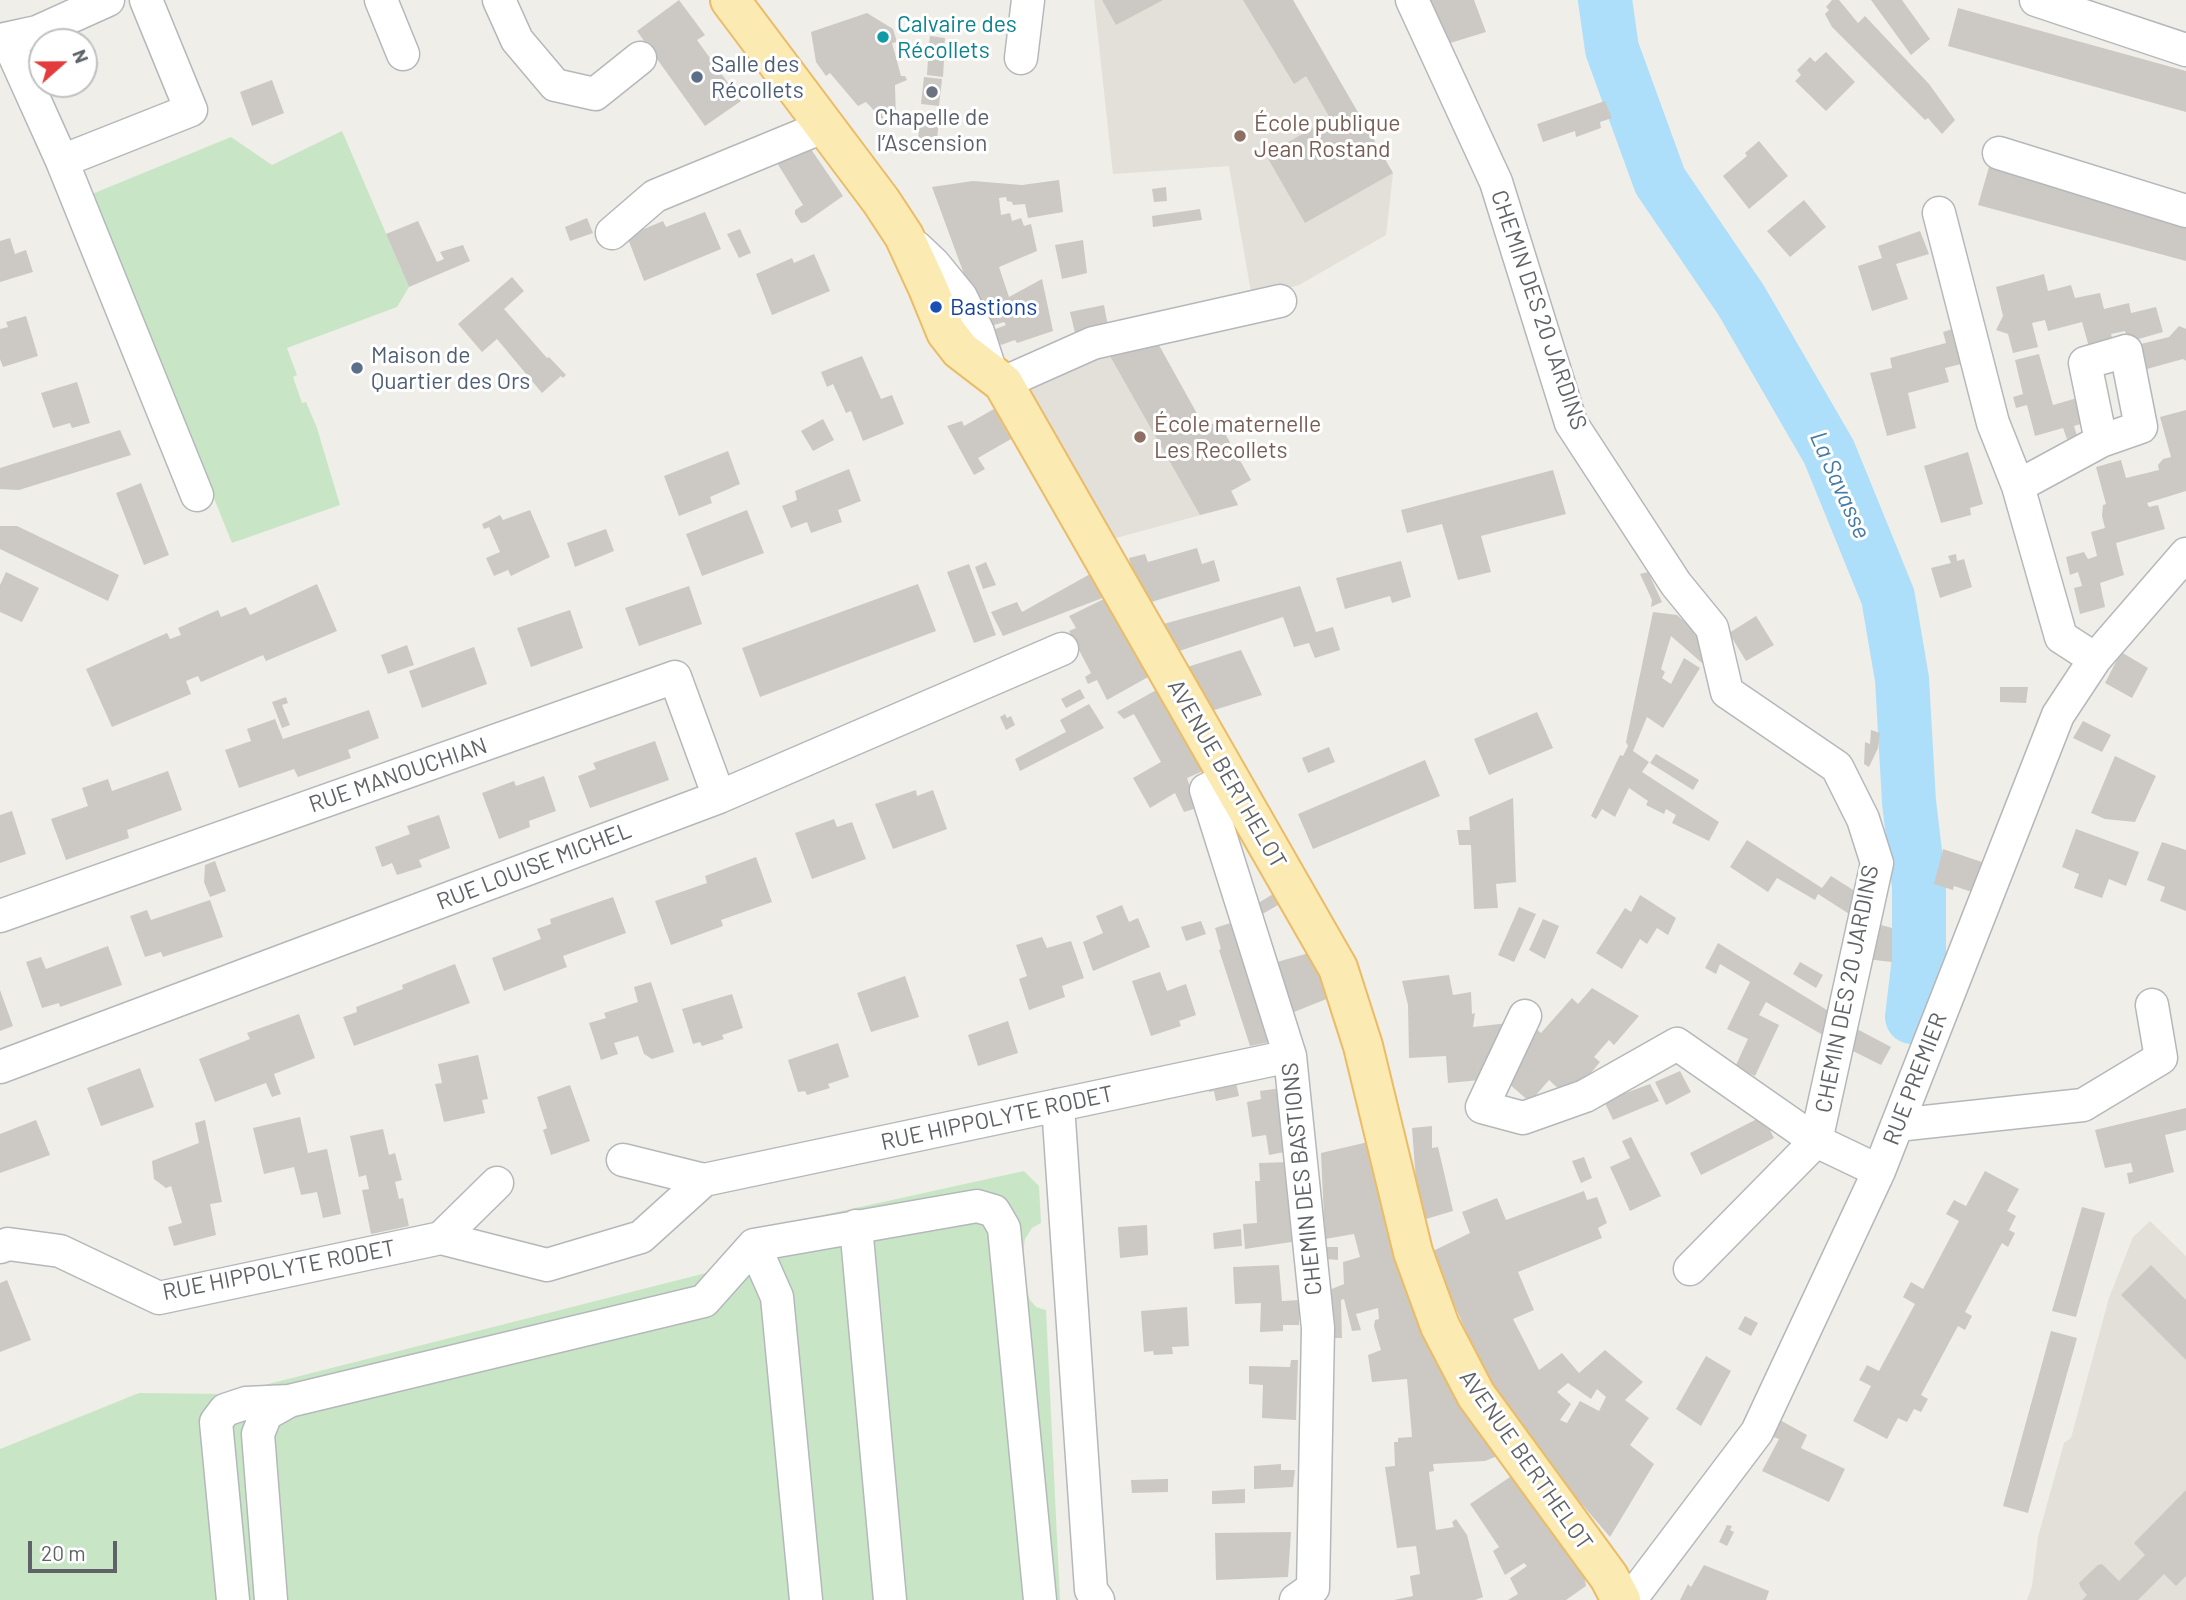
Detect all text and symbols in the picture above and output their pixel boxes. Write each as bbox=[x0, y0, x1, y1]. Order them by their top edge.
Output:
place label: Calvaire des Récollets bbox=[897, 10, 1017, 64]
north arrow bbox=[28, 28, 98, 98]
marker: Calvaire des Récollets bbox=[875, 29, 891, 45]
text: N bbox=[68, 46, 94, 66]
place label: Salle des Récollets bbox=[711, 50, 804, 104]
marker: Salle des Récollets bbox=[689, 69, 705, 85]
marker: Chapelle de l’Ascension bbox=[924, 84, 940, 100]
place label: Chapelle de l’Ascension bbox=[874, 103, 990, 157]
place label: École publique Jean Rostand bbox=[1254, 109, 1401, 163]
marker: École publique Jean Rostand bbox=[1232, 128, 1248, 144]
street label: CHEMIN DES 20 JARDINS bbox=[1485, 186, 1593, 434]
place label: Bastions bbox=[950, 293, 1037, 321]
marker: Bastions bbox=[928, 299, 944, 315]
place label: Maison de Quartier des Ors bbox=[371, 341, 530, 395]
marker: Maison de Quartier des Ors bbox=[349, 360, 365, 376]
place label: École maternelle Les Recollets bbox=[1154, 410, 1321, 464]
water label: La Savasse bbox=[1804, 427, 1876, 543]
marker: École maternelle Les Recollets bbox=[1132, 429, 1148, 445]
street label: AVENUE BERTHELOT bbox=[1162, 675, 1292, 873]
street label: RUE MANOUCHIAN bbox=[305, 732, 491, 818]
street label: RUE LOUISE MICHEL bbox=[433, 816, 635, 916]
street label: CHEMIN DES 20 JARDINS bbox=[1809, 863, 1885, 1115]
street label: RUE PREMIER bbox=[1877, 1009, 1953, 1149]
street label: CHEMIN DES BASTIONS bbox=[1276, 1061, 1328, 1297]
street label: RUE HIPPOLYTE RODET bbox=[878, 1080, 1116, 1156]
street label: RUE HIPPOLYTE RODET bbox=[160, 1234, 398, 1306]
street label: AVENUE BERTHELOT bbox=[1453, 1365, 1599, 1555]
scale bar bbox=[32, 1526, 121, 1570]
text: 20 m bbox=[41, 1540, 86, 1565]

